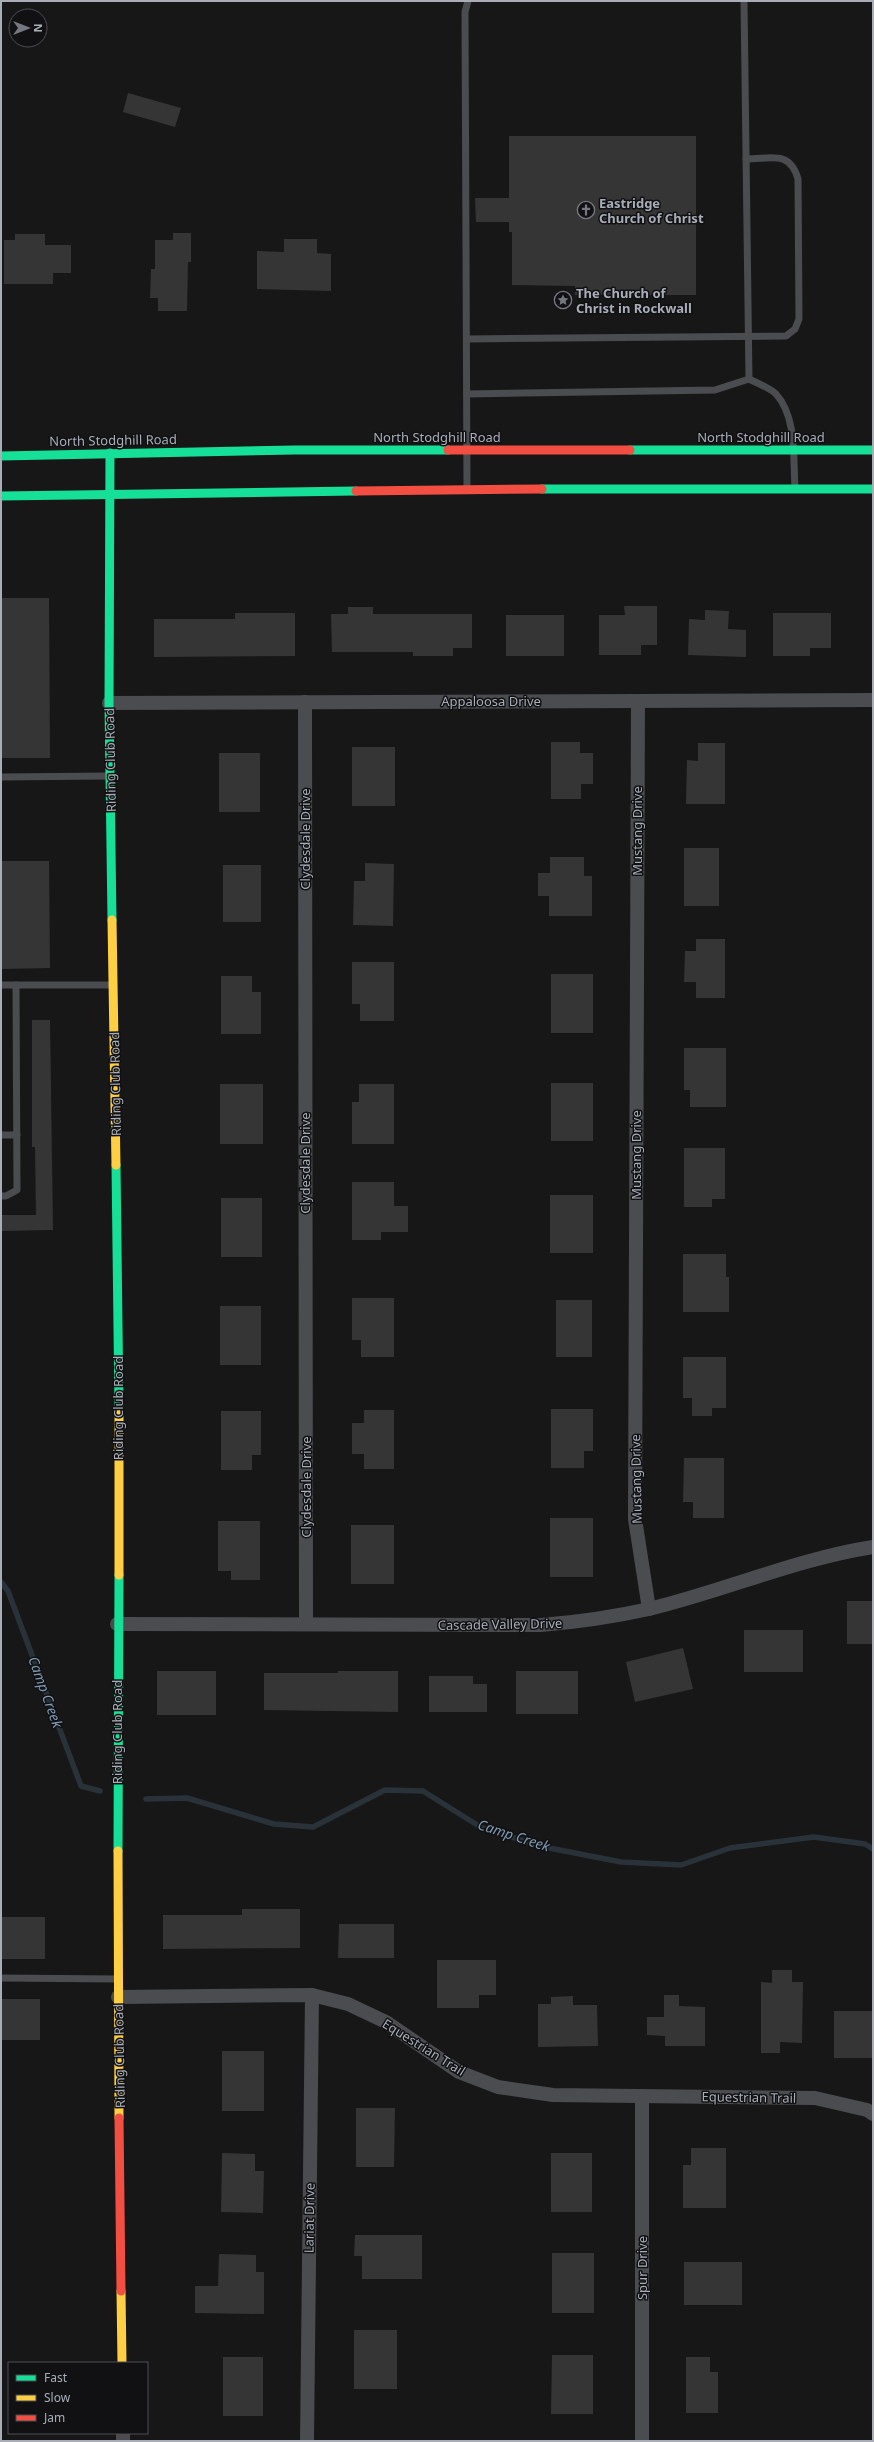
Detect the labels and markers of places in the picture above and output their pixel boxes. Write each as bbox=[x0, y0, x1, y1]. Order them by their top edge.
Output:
place label: Eastridge Church of Christ bbox=[599, 194, 704, 227]
church icon: Eastridge Church of Christ bbox=[576, 200, 596, 220]
place label: The Church of Christ in Rockwall bbox=[576, 284, 692, 317]
place icon: The Church of Christ in Rockwall bbox=[553, 290, 573, 310]

